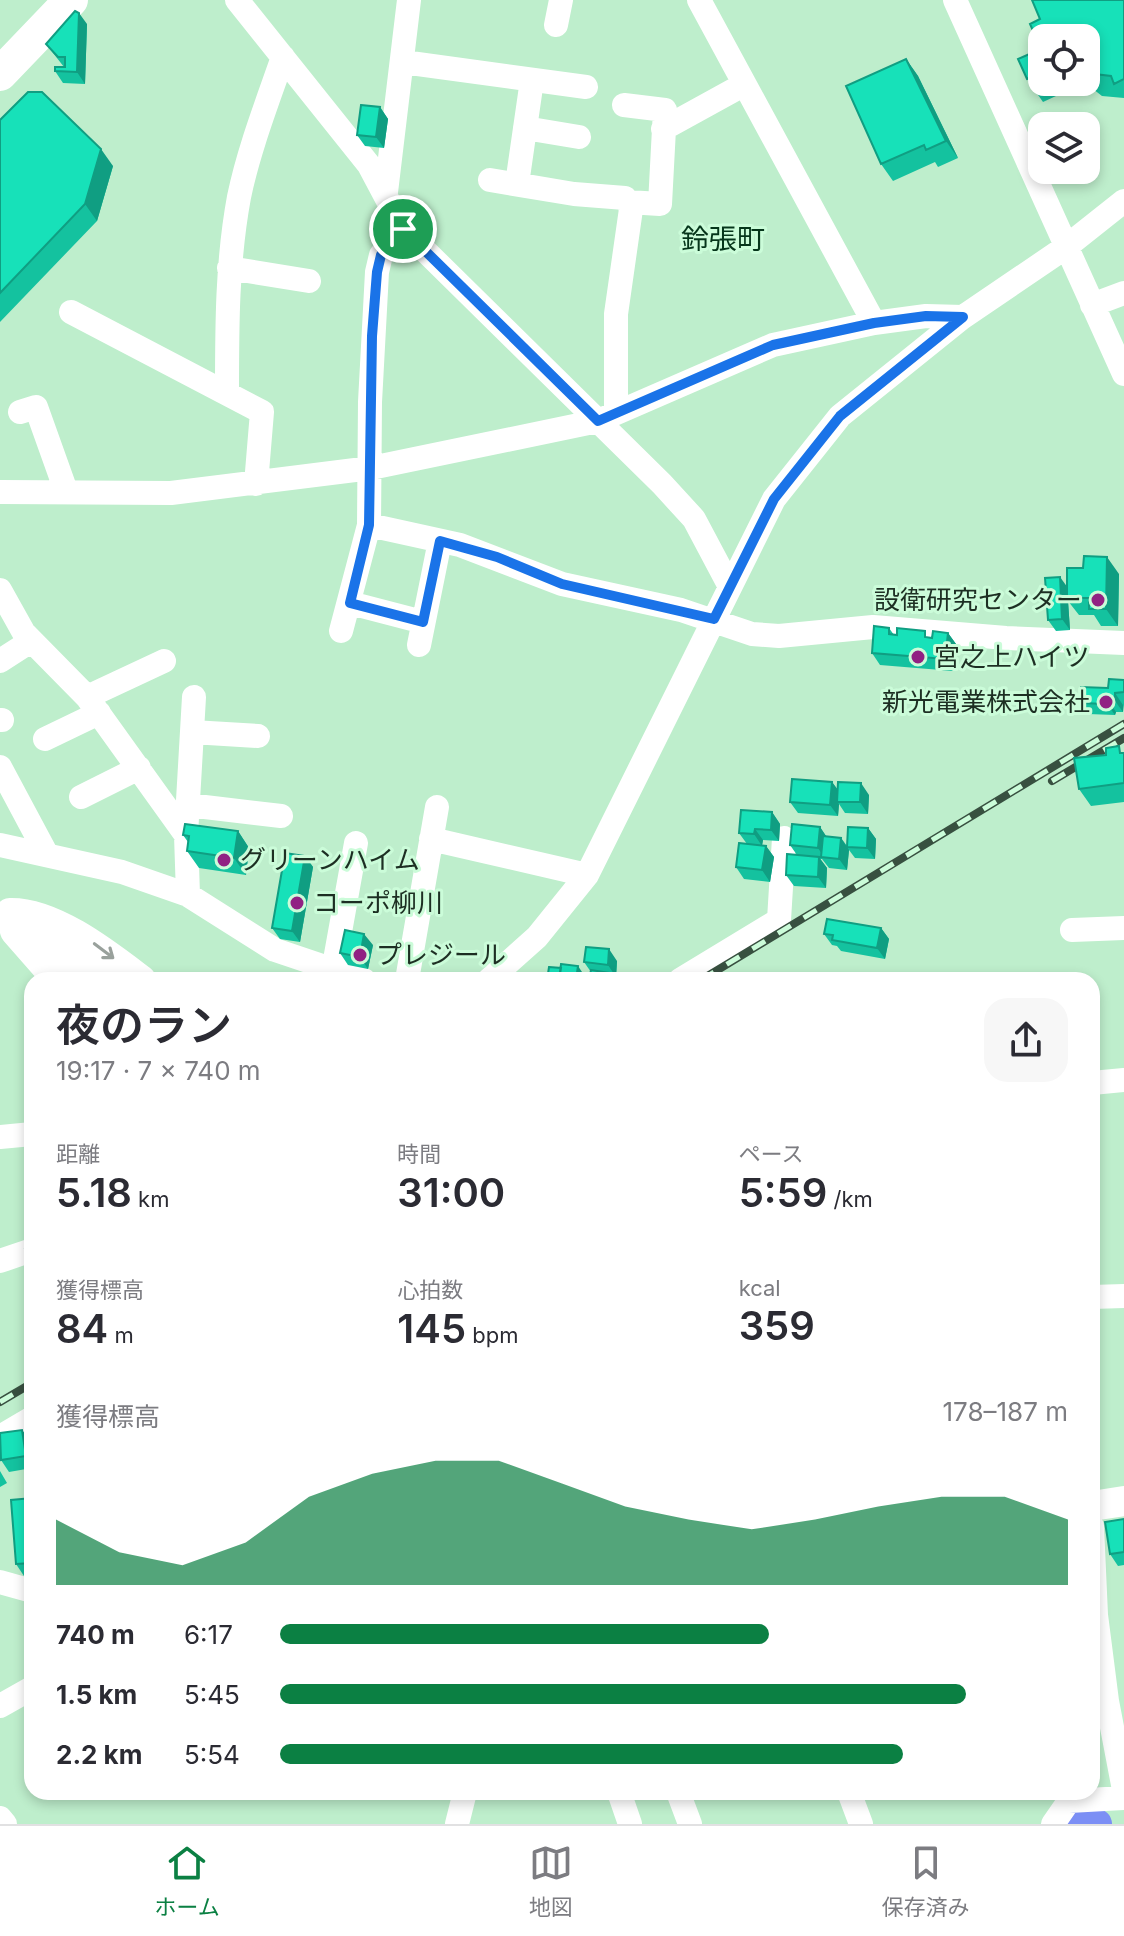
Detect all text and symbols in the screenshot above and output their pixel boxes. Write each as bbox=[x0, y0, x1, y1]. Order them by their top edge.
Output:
map controls bbox=[1028, 24, 1100, 184]
button: locate bbox=[1028, 24, 1100, 96]
button: layers bbox=[1028, 112, 1100, 184]
pin bbox=[369, 195, 437, 263]
icon: arrive bbox=[381, 207, 425, 251]
district label: 鈴張町 bbox=[681, 222, 765, 256]
place label: 設衛研究センター bbox=[874, 584, 1082, 615]
marker: 設衛研究センター bbox=[1089, 591, 1107, 609]
place label: 宮之上ハイツ bbox=[934, 641, 1089, 672]
marker: 宮之上ハイツ bbox=[909, 648, 927, 666]
place label: 新光電業株式会社 bbox=[882, 686, 1090, 717]
marker: 新光電業株式会社 bbox=[1097, 693, 1115, 711]
place label: グリーンハイム bbox=[240, 844, 420, 875]
marker: グリーンハイム bbox=[215, 851, 233, 869]
place label: コーポ柳川 bbox=[313, 887, 443, 918]
marker: コーポ柳川 bbox=[288, 894, 306, 912]
place label: プレジール bbox=[376, 939, 506, 970]
one-way arrow bbox=[93, 943, 114, 960]
marker: プレジール bbox=[351, 946, 369, 964]
text: 夜のラン bbox=[56, 998, 232, 1052]
button: share bbox=[984, 998, 1068, 1082]
text: 19:17 · 7 × 740 m bbox=[56, 1055, 261, 1086]
text: 距離 bbox=[56, 1141, 100, 1167]
text: 時間 bbox=[397, 1141, 441, 1167]
text: ペース bbox=[739, 1141, 804, 1167]
text: 5.18 bbox=[56, 1168, 132, 1217]
text: 31:00 bbox=[397, 1168, 505, 1217]
text: 5:59 bbox=[739, 1168, 827, 1217]
text: km bbox=[132, 1186, 169, 1212]
text: /km bbox=[827, 1186, 873, 1212]
text: kcal bbox=[739, 1275, 781, 1301]
text: 獲得標高 bbox=[56, 1277, 144, 1303]
text: 心拍数 bbox=[397, 1277, 463, 1303]
text: 359 bbox=[739, 1301, 815, 1350]
text: 84 bbox=[56, 1304, 108, 1353]
text: 145 bbox=[397, 1304, 466, 1353]
text: m bbox=[108, 1322, 134, 1348]
text: bpm bbox=[466, 1322, 518, 1348]
text: 178–187 m bbox=[943, 1396, 1068, 1427]
text: 獲得標高 bbox=[56, 1401, 160, 1432]
text: 740 m bbox=[56, 1619, 135, 1650]
text: 6:17 bbox=[184, 1619, 233, 1650]
text: 1.5 km bbox=[56, 1679, 137, 1710]
text: 5:45 bbox=[184, 1679, 240, 1710]
text: 2.2 km bbox=[56, 1739, 142, 1770]
text: 5:54 bbox=[184, 1739, 240, 1770]
tab: ホーム bbox=[154, 1841, 220, 1921]
tab: 地図 bbox=[529, 1841, 573, 1921]
tab: 保存済み bbox=[882, 1841, 970, 1921]

